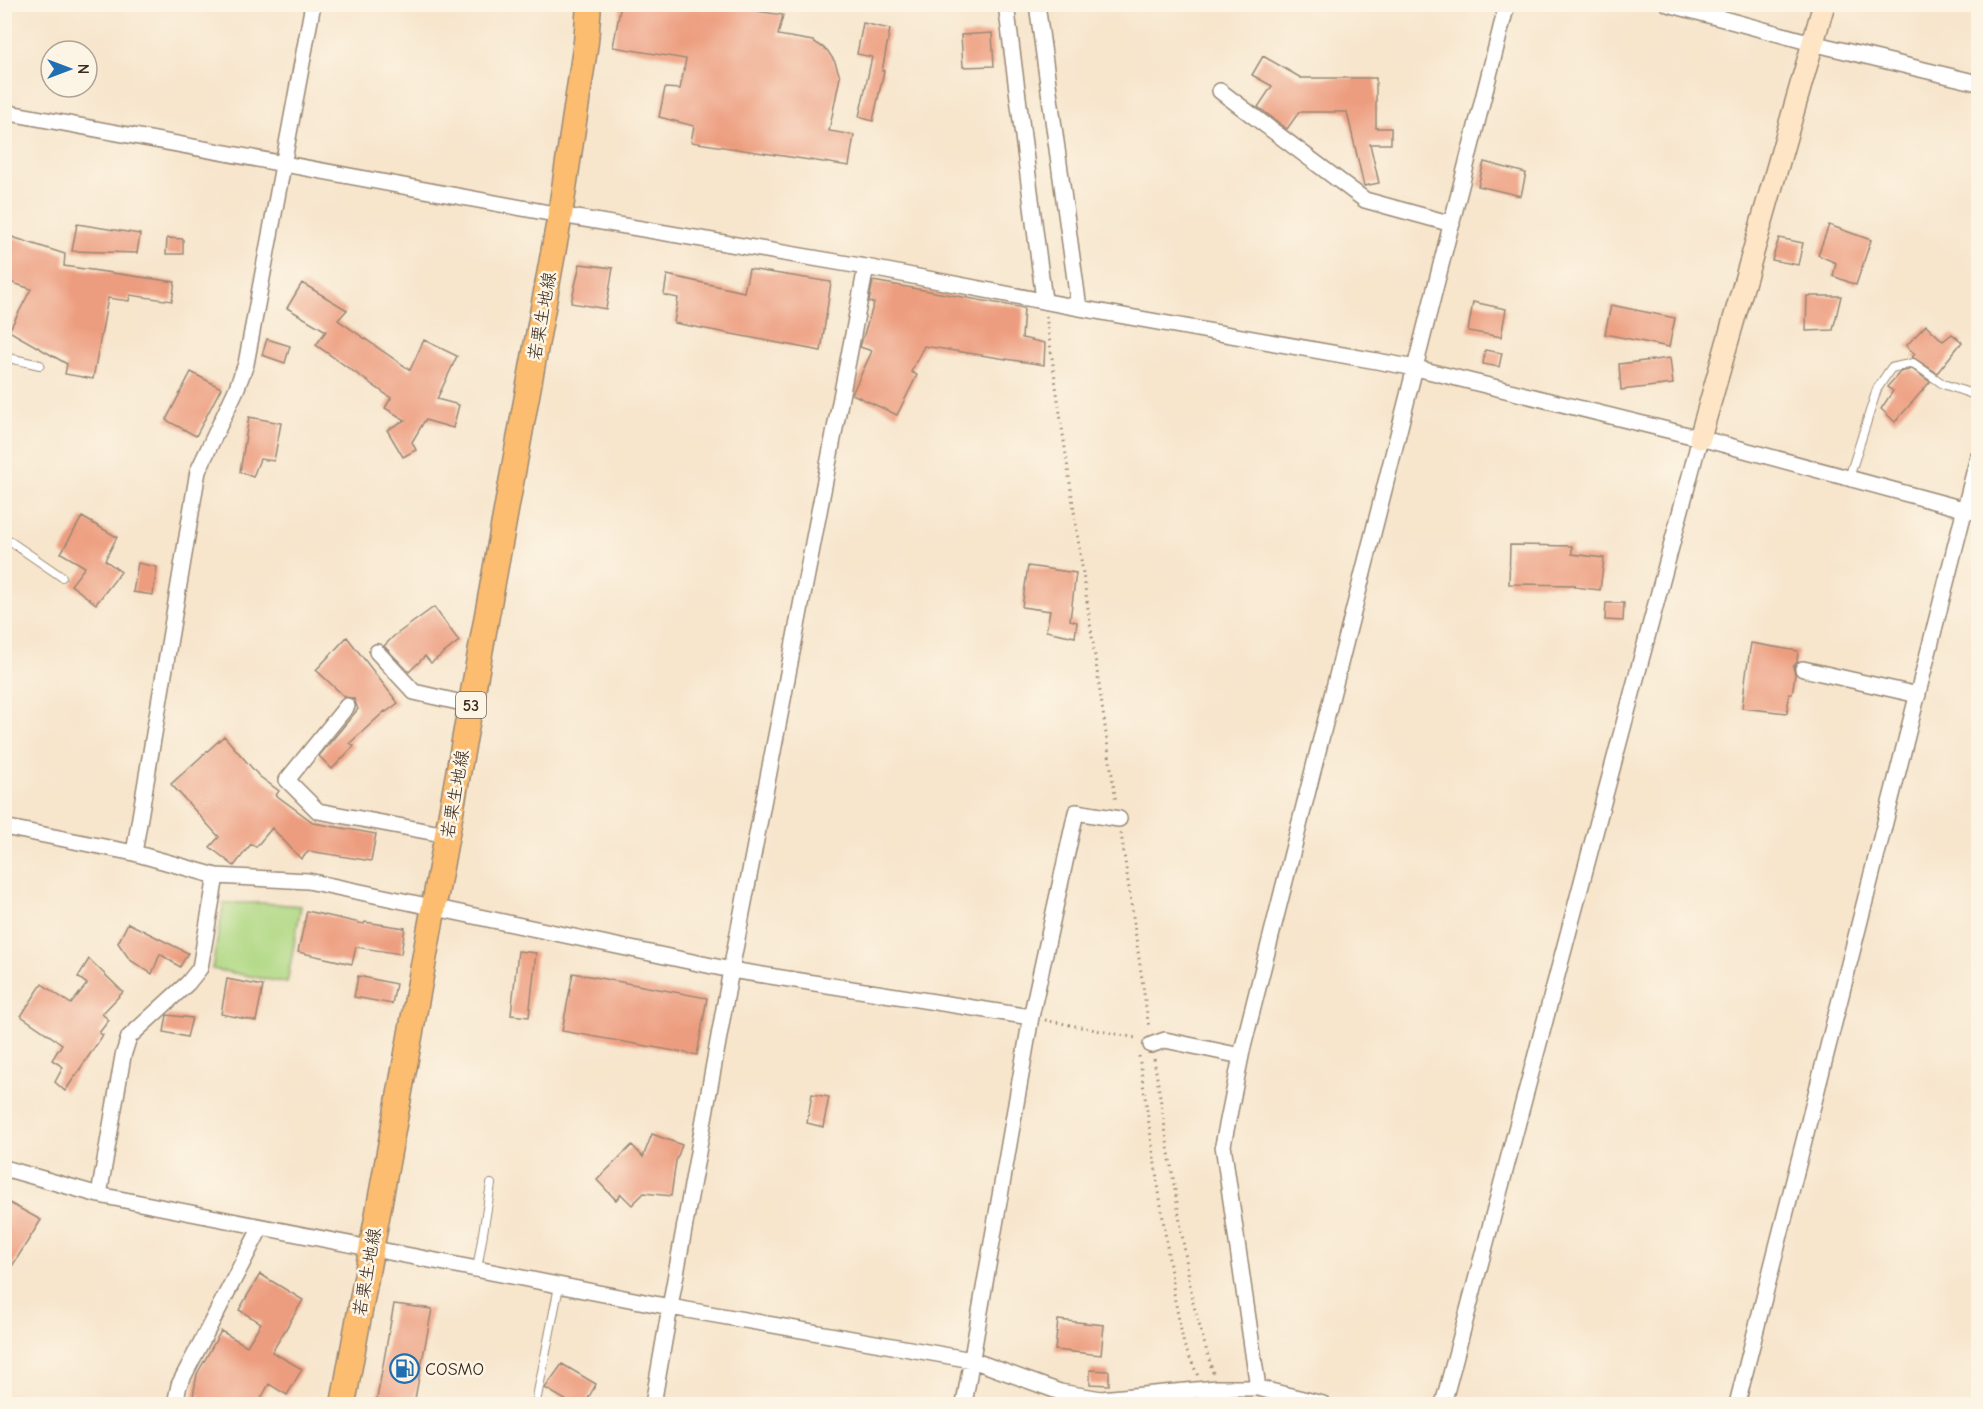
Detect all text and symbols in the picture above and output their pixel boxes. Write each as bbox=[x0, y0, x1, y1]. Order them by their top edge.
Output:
north arrow bbox=[39, 39, 99, 99]
text: N bbox=[74, 64, 92, 74]
street label: 若栗生地線 bbox=[524, 270, 561, 362]
road number: 53 bbox=[456, 692, 486, 718]
street label: 若栗生地線 bbox=[437, 748, 474, 840]
street label: 若栗生地線 bbox=[349, 1226, 386, 1318]
fuel station icon: COSMO bbox=[388, 1353, 420, 1385]
place label: COSMO bbox=[425, 1359, 484, 1380]

